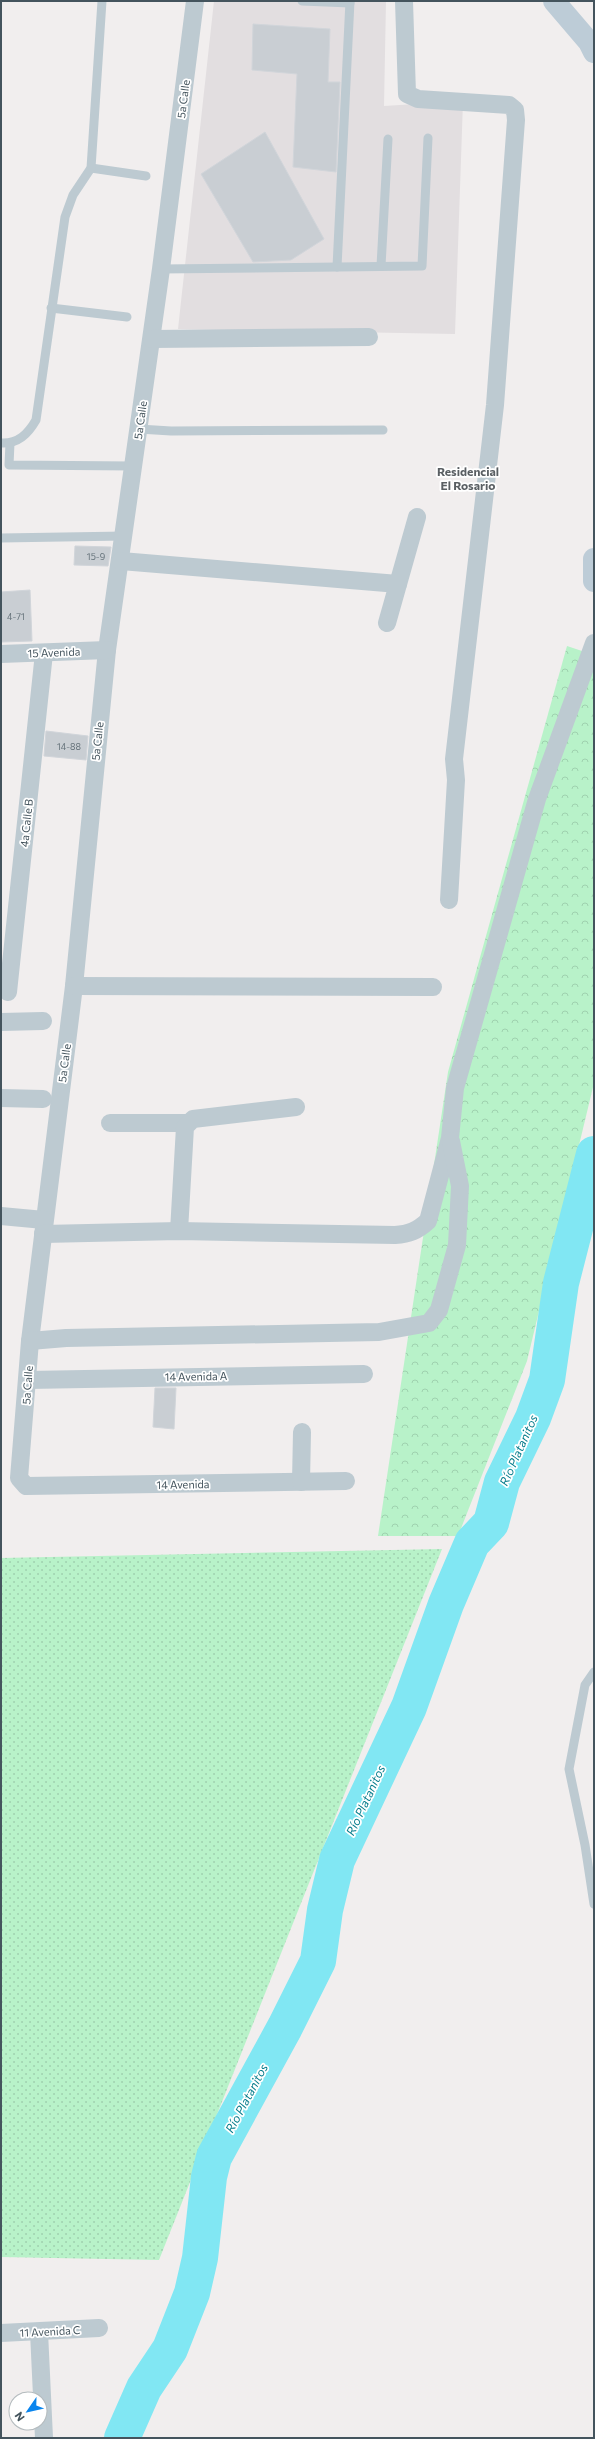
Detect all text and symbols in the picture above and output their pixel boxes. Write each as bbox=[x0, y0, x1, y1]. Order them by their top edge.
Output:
street label: 5a Calle bbox=[174, 79, 192, 119]
street label: 5a Calle bbox=[131, 400, 149, 440]
district label: Residencial El Rosario bbox=[437, 464, 499, 492]
house number: 15-9 bbox=[87, 551, 105, 562]
house number: 4-71 bbox=[7, 611, 25, 622]
street label: 15 Avenida bbox=[27, 645, 81, 659]
street label: 5a Calle bbox=[89, 721, 106, 761]
house number: 14-88 bbox=[57, 741, 81, 752]
street label: 4a Calle B bbox=[17, 798, 35, 848]
street label: 5a Calle bbox=[55, 1043, 73, 1083]
street label: 5a Calle bbox=[19, 1365, 35, 1405]
street label: 14 Avenida A bbox=[165, 1369, 228, 1383]
water label: Río Platanitos bbox=[496, 1412, 540, 1488]
street label: 14 Avenida bbox=[156, 1477, 210, 1491]
water label: Río Platanitos bbox=[343, 1762, 388, 1837]
water label: Río Platanitos bbox=[222, 2061, 270, 2135]
street label: 11 Avenida C bbox=[19, 2323, 81, 2339]
north arrow bbox=[8, 2391, 48, 2431]
text: N bbox=[12, 2410, 27, 2424]

